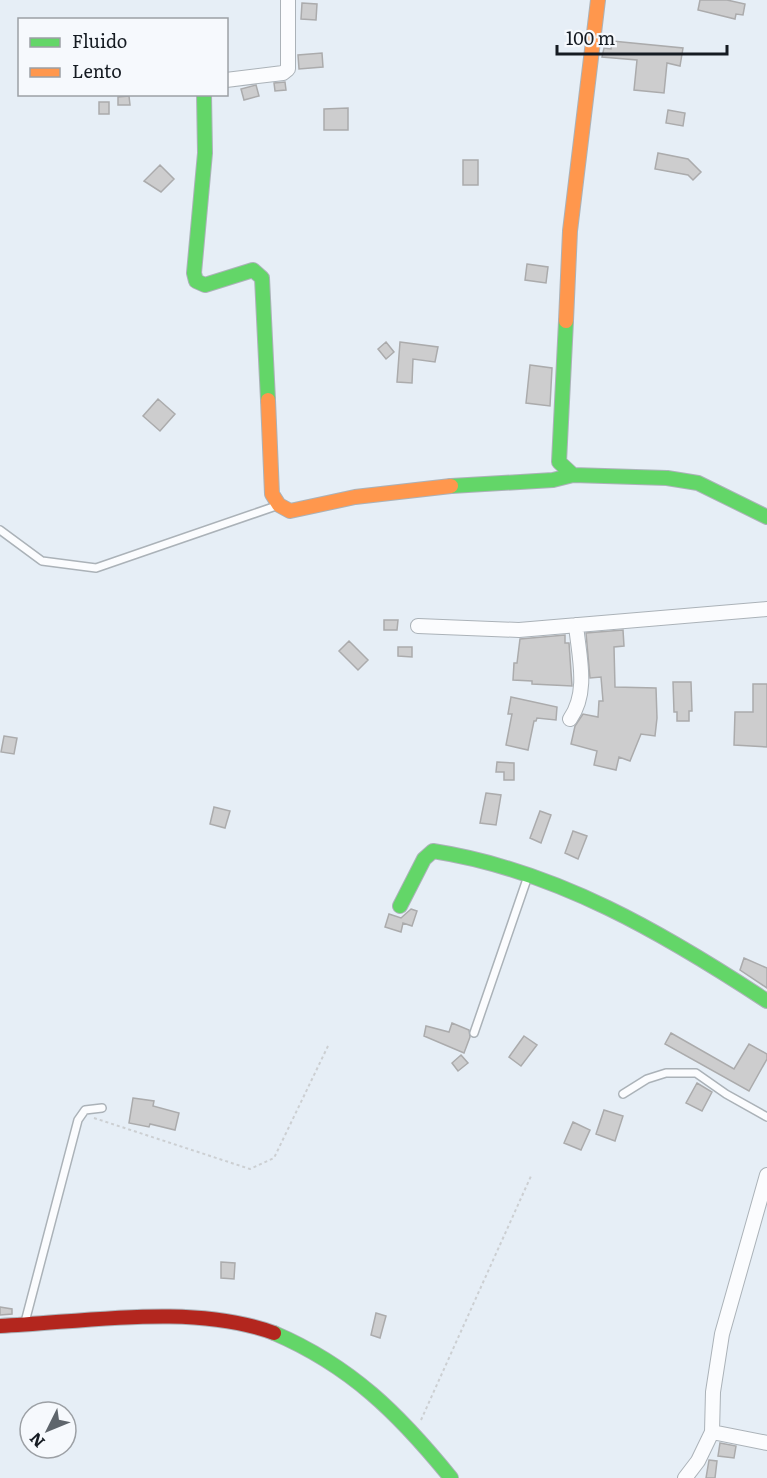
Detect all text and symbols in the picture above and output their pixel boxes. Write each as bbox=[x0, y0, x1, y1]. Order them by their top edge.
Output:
legend bbox=[18, 18, 228, 96]
scale bar bbox=[557, 18, 726, 56]
text: 100 m bbox=[566, 24, 615, 51]
text: Fluido bbox=[72, 27, 127, 54]
text: Lento bbox=[72, 57, 122, 84]
north arrow bbox=[18, 1400, 78, 1460]
text: N bbox=[23, 1428, 50, 1454]

